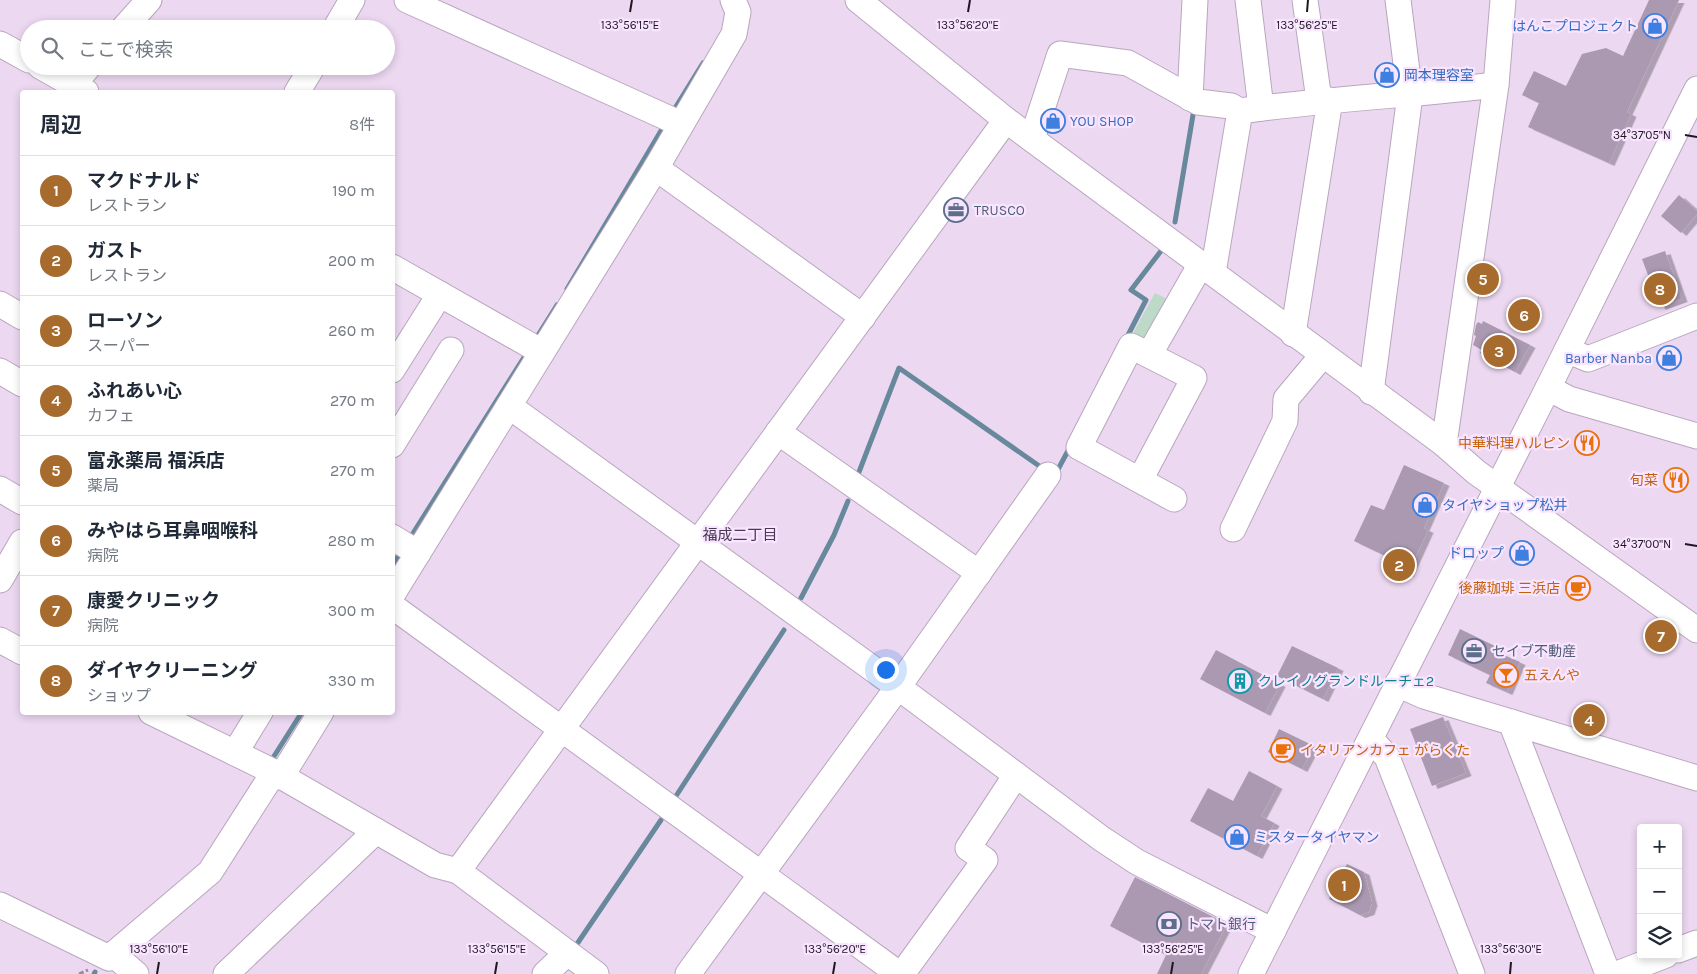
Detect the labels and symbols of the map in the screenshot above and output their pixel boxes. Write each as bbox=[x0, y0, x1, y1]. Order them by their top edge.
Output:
shop icon: はんこプロジェクト bbox=[1642, 13, 1668, 39]
text: 133°56'15"E bbox=[601, 18, 659, 32]
text: 133°56'20"E bbox=[937, 18, 999, 32]
text: 133°56'25"E bbox=[1276, 18, 1338, 32]
place label: はんこプロジェクト bbox=[1512, 18, 1638, 35]
shop icon: 岡本理容室 bbox=[1374, 62, 1400, 88]
place label: 岡本理容室 bbox=[1404, 67, 1474, 84]
shop icon: YOU SHOP bbox=[1040, 108, 1066, 134]
place label: YOU SHOP bbox=[1070, 113, 1134, 130]
text: 34°37'05"N bbox=[1613, 128, 1671, 142]
office icon: TRUSCO bbox=[943, 197, 969, 223]
place label: TRUSCO bbox=[974, 202, 1025, 219]
pin: 5 bbox=[1467, 260, 1499, 298]
pin: 8 bbox=[1644, 270, 1676, 308]
pin: 6 bbox=[1508, 296, 1540, 334]
pin: 3 bbox=[1483, 332, 1515, 370]
shop icon: Barber Nanba bbox=[1656, 345, 1682, 371]
place label: Barber Nanba bbox=[1565, 350, 1652, 367]
restaurant icon: 中華料理ハルピン bbox=[1574, 430, 1600, 456]
place label: 中華料理ハルピン bbox=[1458, 435, 1570, 452]
restaurant icon: 旬菜 bbox=[1663, 467, 1689, 493]
place label: 旬菜 bbox=[1630, 472, 1658, 489]
shop icon: タイヤショップ松井 bbox=[1412, 492, 1438, 518]
place label: タイヤショップ松井 bbox=[1442, 497, 1568, 514]
district label: 福成二丁目 bbox=[702, 526, 778, 544]
text: 34°37'00"N bbox=[1613, 537, 1671, 551]
shop icon: ドロップ bbox=[1509, 540, 1535, 566]
place label: ドロップ bbox=[1448, 545, 1504, 562]
pin: 2 bbox=[1383, 546, 1415, 584]
cafe icon: 後藤珈琲 三浜店 bbox=[1565, 575, 1591, 601]
place label: 後藤珈琲 三浜店 bbox=[1459, 580, 1560, 597]
pin: 7 bbox=[1645, 617, 1677, 655]
office icon: セイブ不動産 bbox=[1461, 638, 1487, 664]
place label: セイブ不動産 bbox=[1492, 643, 1576, 660]
your location bbox=[873, 657, 899, 683]
bar icon: 五えんや bbox=[1493, 662, 1519, 688]
place label: 五えんや bbox=[1524, 667, 1580, 684]
building icon: クレイノグランドルーチェ2 bbox=[1227, 668, 1253, 694]
place label: クレイノグランドルーチェ2 bbox=[1258, 673, 1434, 690]
pin: 4 bbox=[1573, 701, 1605, 739]
cafe icon: イタリアンカフェ がらくた bbox=[1270, 737, 1296, 763]
place label: イタリアンカフェ がらくた bbox=[1300, 742, 1470, 759]
shop icon: ミスタータイヤマン bbox=[1224, 824, 1250, 850]
place label: ミスタータイヤマン bbox=[1254, 829, 1380, 846]
pin: 1 bbox=[1328, 866, 1360, 904]
bank icon: トマト銀行 bbox=[1156, 911, 1182, 937]
place label: トマト銀行 bbox=[1186, 916, 1256, 933]
text: 133°56'10"E bbox=[130, 942, 188, 956]
text: 133°56'15"E bbox=[468, 942, 526, 956]
text: 133°56'20"E bbox=[804, 942, 866, 956]
text: 133°56'25"E bbox=[1142, 942, 1204, 956]
text: 133°56'30"E bbox=[1480, 942, 1542, 956]

